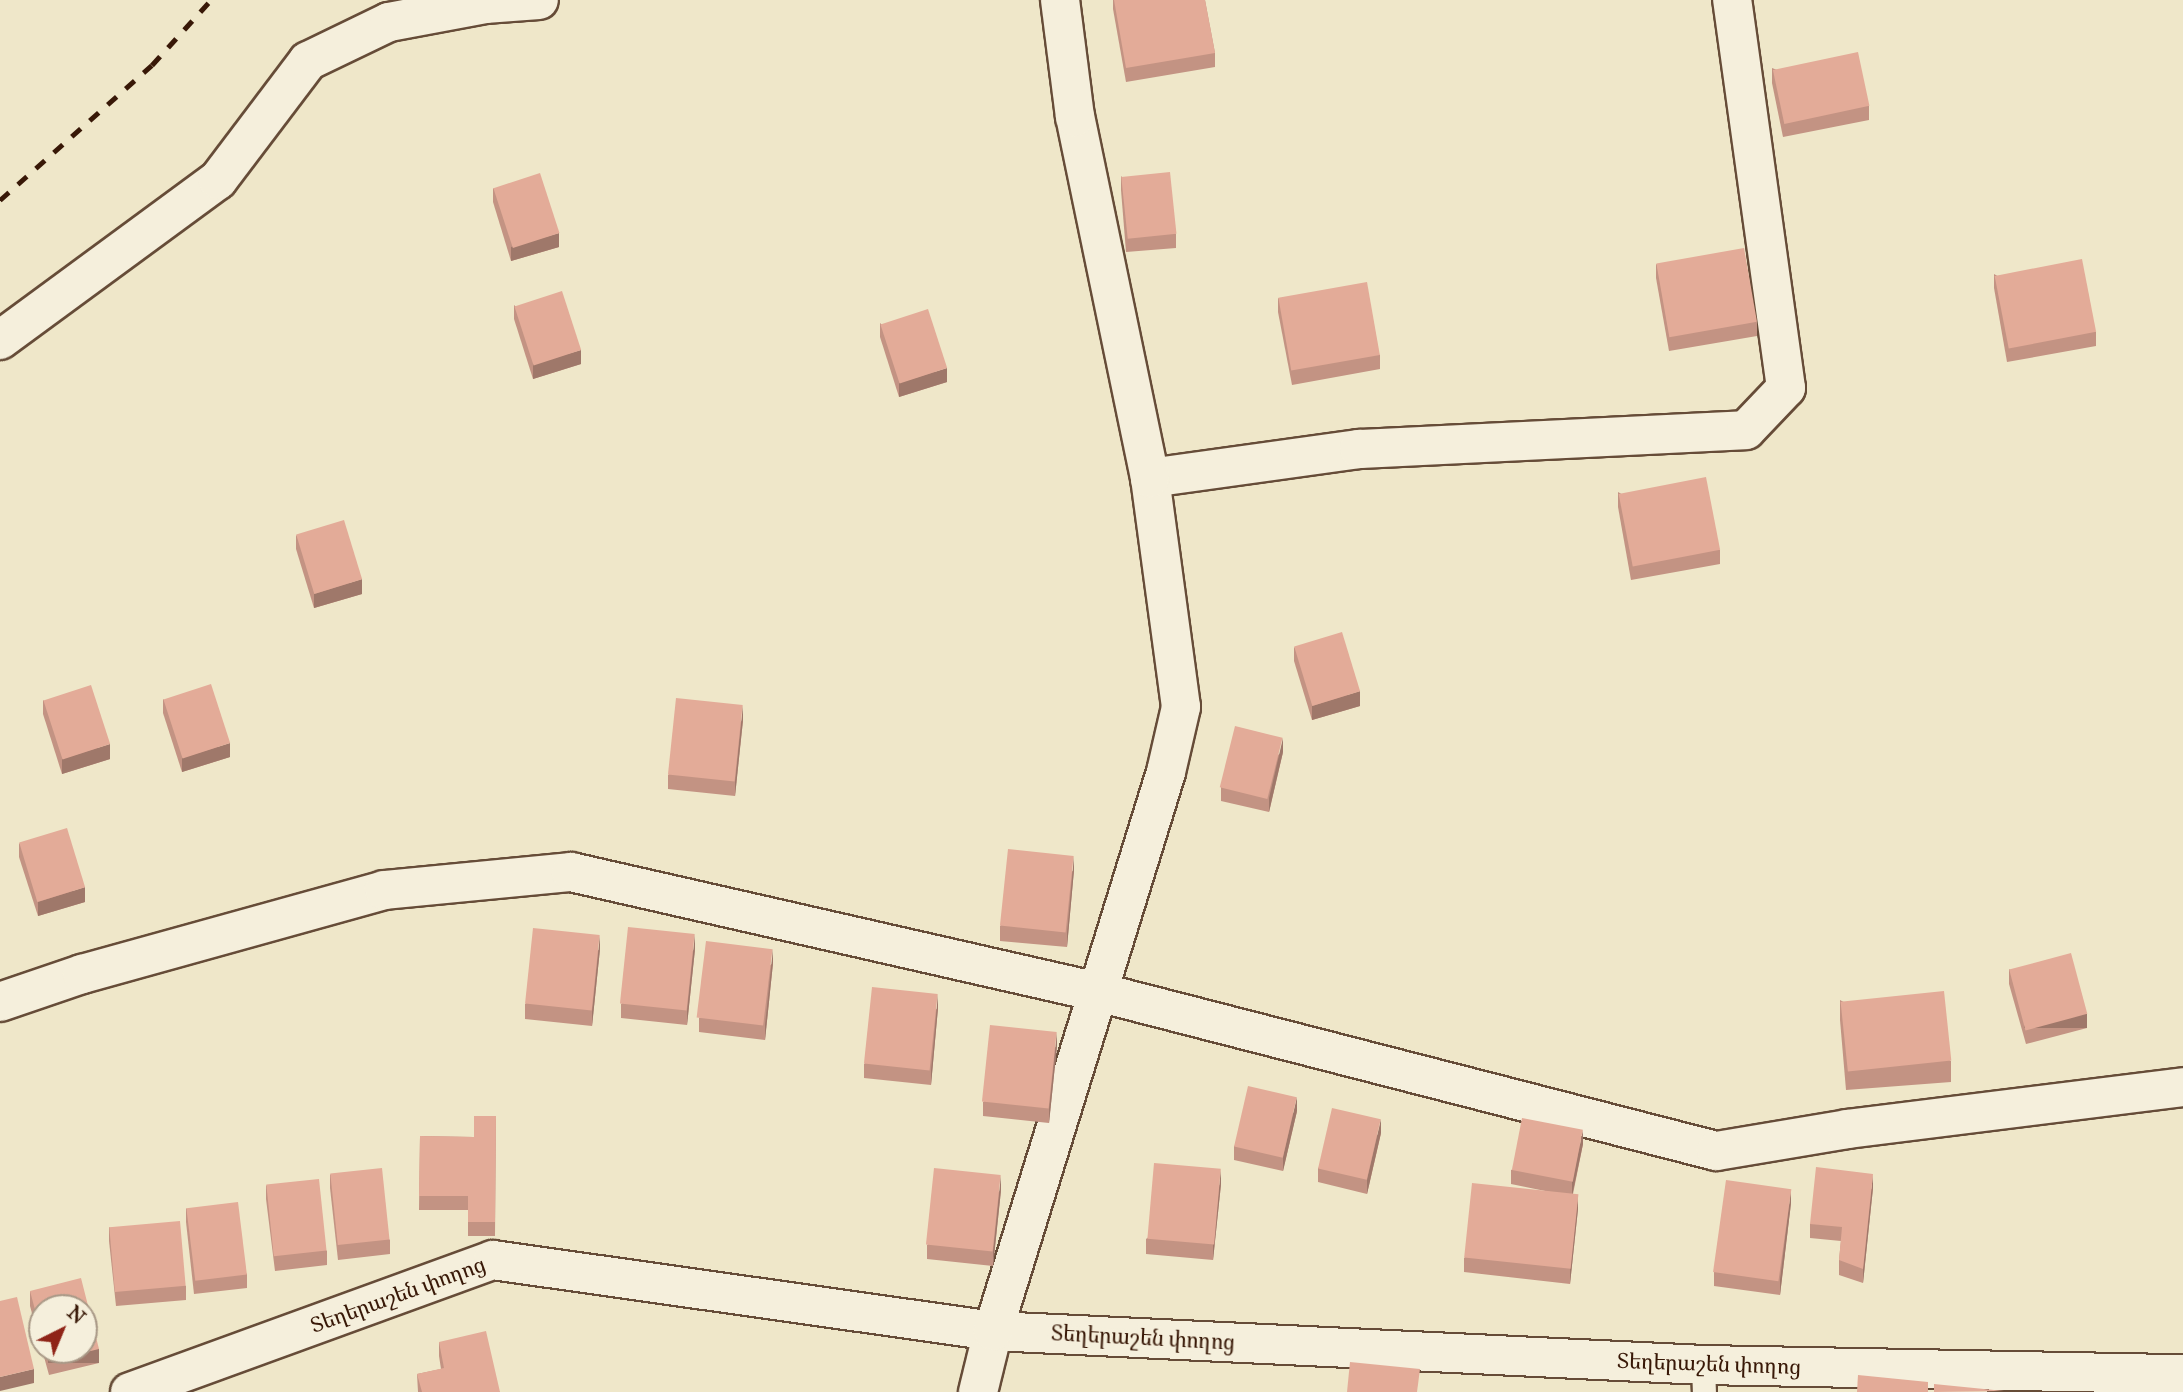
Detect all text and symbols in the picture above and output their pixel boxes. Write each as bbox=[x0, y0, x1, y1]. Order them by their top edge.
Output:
street label: Տեղերաշեն փողոց bbox=[307, 1252, 489, 1338]
north arrow bbox=[28, 1294, 98, 1364]
text: N bbox=[63, 1301, 90, 1329]
street label: Տեղերաշեն փողոց bbox=[1050, 1321, 1236, 1355]
street label: Տեղերաշեն փողոց bbox=[1617, 1348, 1801, 1380]

